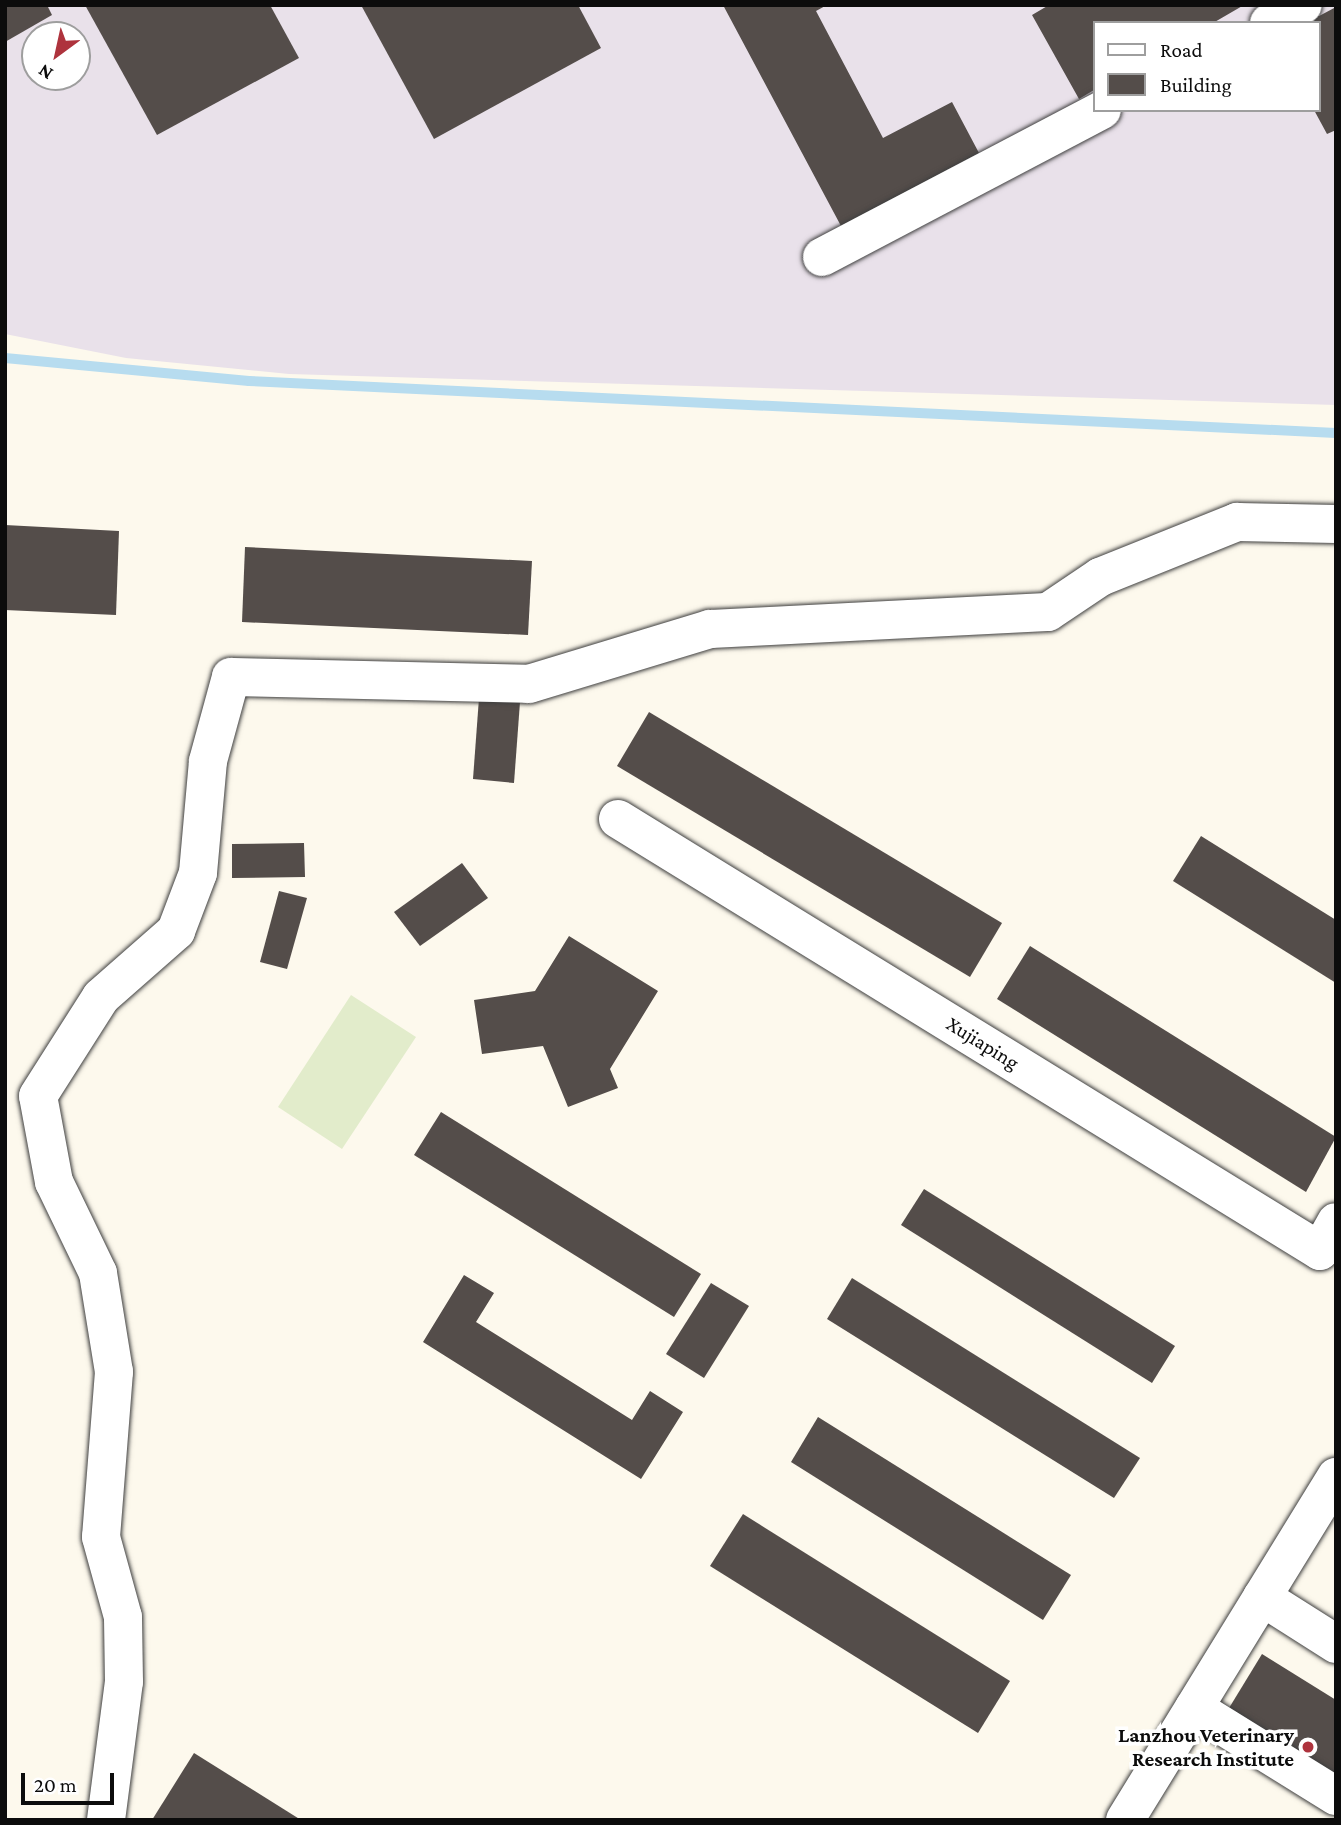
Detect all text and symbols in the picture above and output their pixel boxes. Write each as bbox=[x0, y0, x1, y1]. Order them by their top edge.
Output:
north arrow bbox=[21, 21, 91, 91]
legend bbox=[1092, 21, 1320, 112]
text: Road bbox=[1160, 38, 1203, 62]
text: N bbox=[34, 60, 57, 85]
text: Building bbox=[1160, 73, 1232, 97]
street label: Xujiaping bbox=[942, 1011, 1024, 1075]
place label: Lanzhou Veterinary Research Institute bbox=[1118, 1722, 1294, 1772]
marker: Lanzhou Veterinary Research Institute bbox=[1300, 1739, 1316, 1755]
scale bar bbox=[24, 1758, 117, 1802]
text: 20 m bbox=[34, 1773, 77, 1797]

